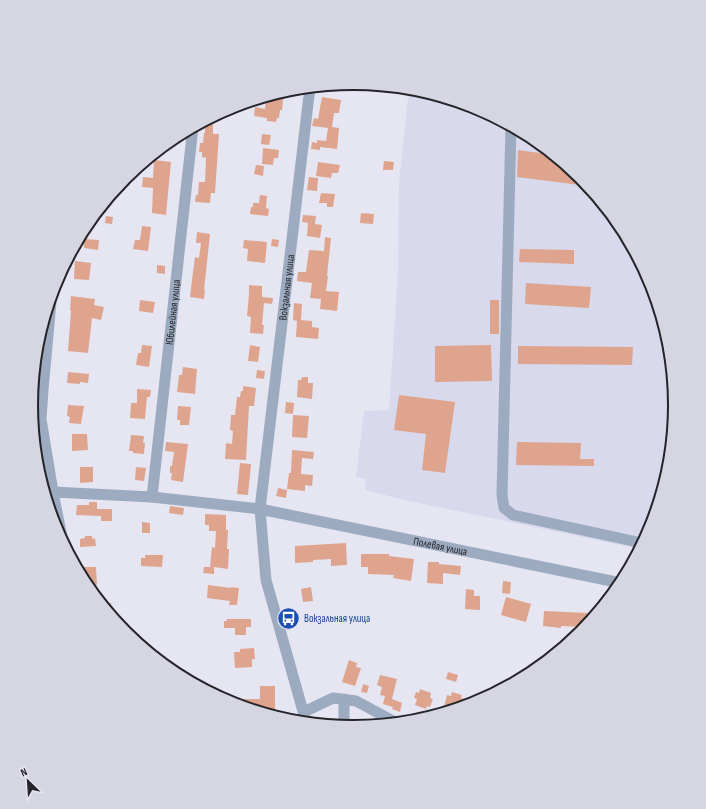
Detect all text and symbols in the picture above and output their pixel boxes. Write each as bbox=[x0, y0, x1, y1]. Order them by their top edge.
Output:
street label: Вокзальная улица bbox=[276, 254, 297, 321]
street label: Юбилейная улица bbox=[162, 279, 183, 346]
street label: Полевая улица bbox=[412, 534, 469, 558]
bus stop icon: Вокзальная улица bbox=[275, 605, 301, 631]
place label: Вокзальная улица bbox=[304, 612, 370, 625]
north arrow bbox=[8, 761, 48, 801]
text: N bbox=[19, 765, 30, 780]

